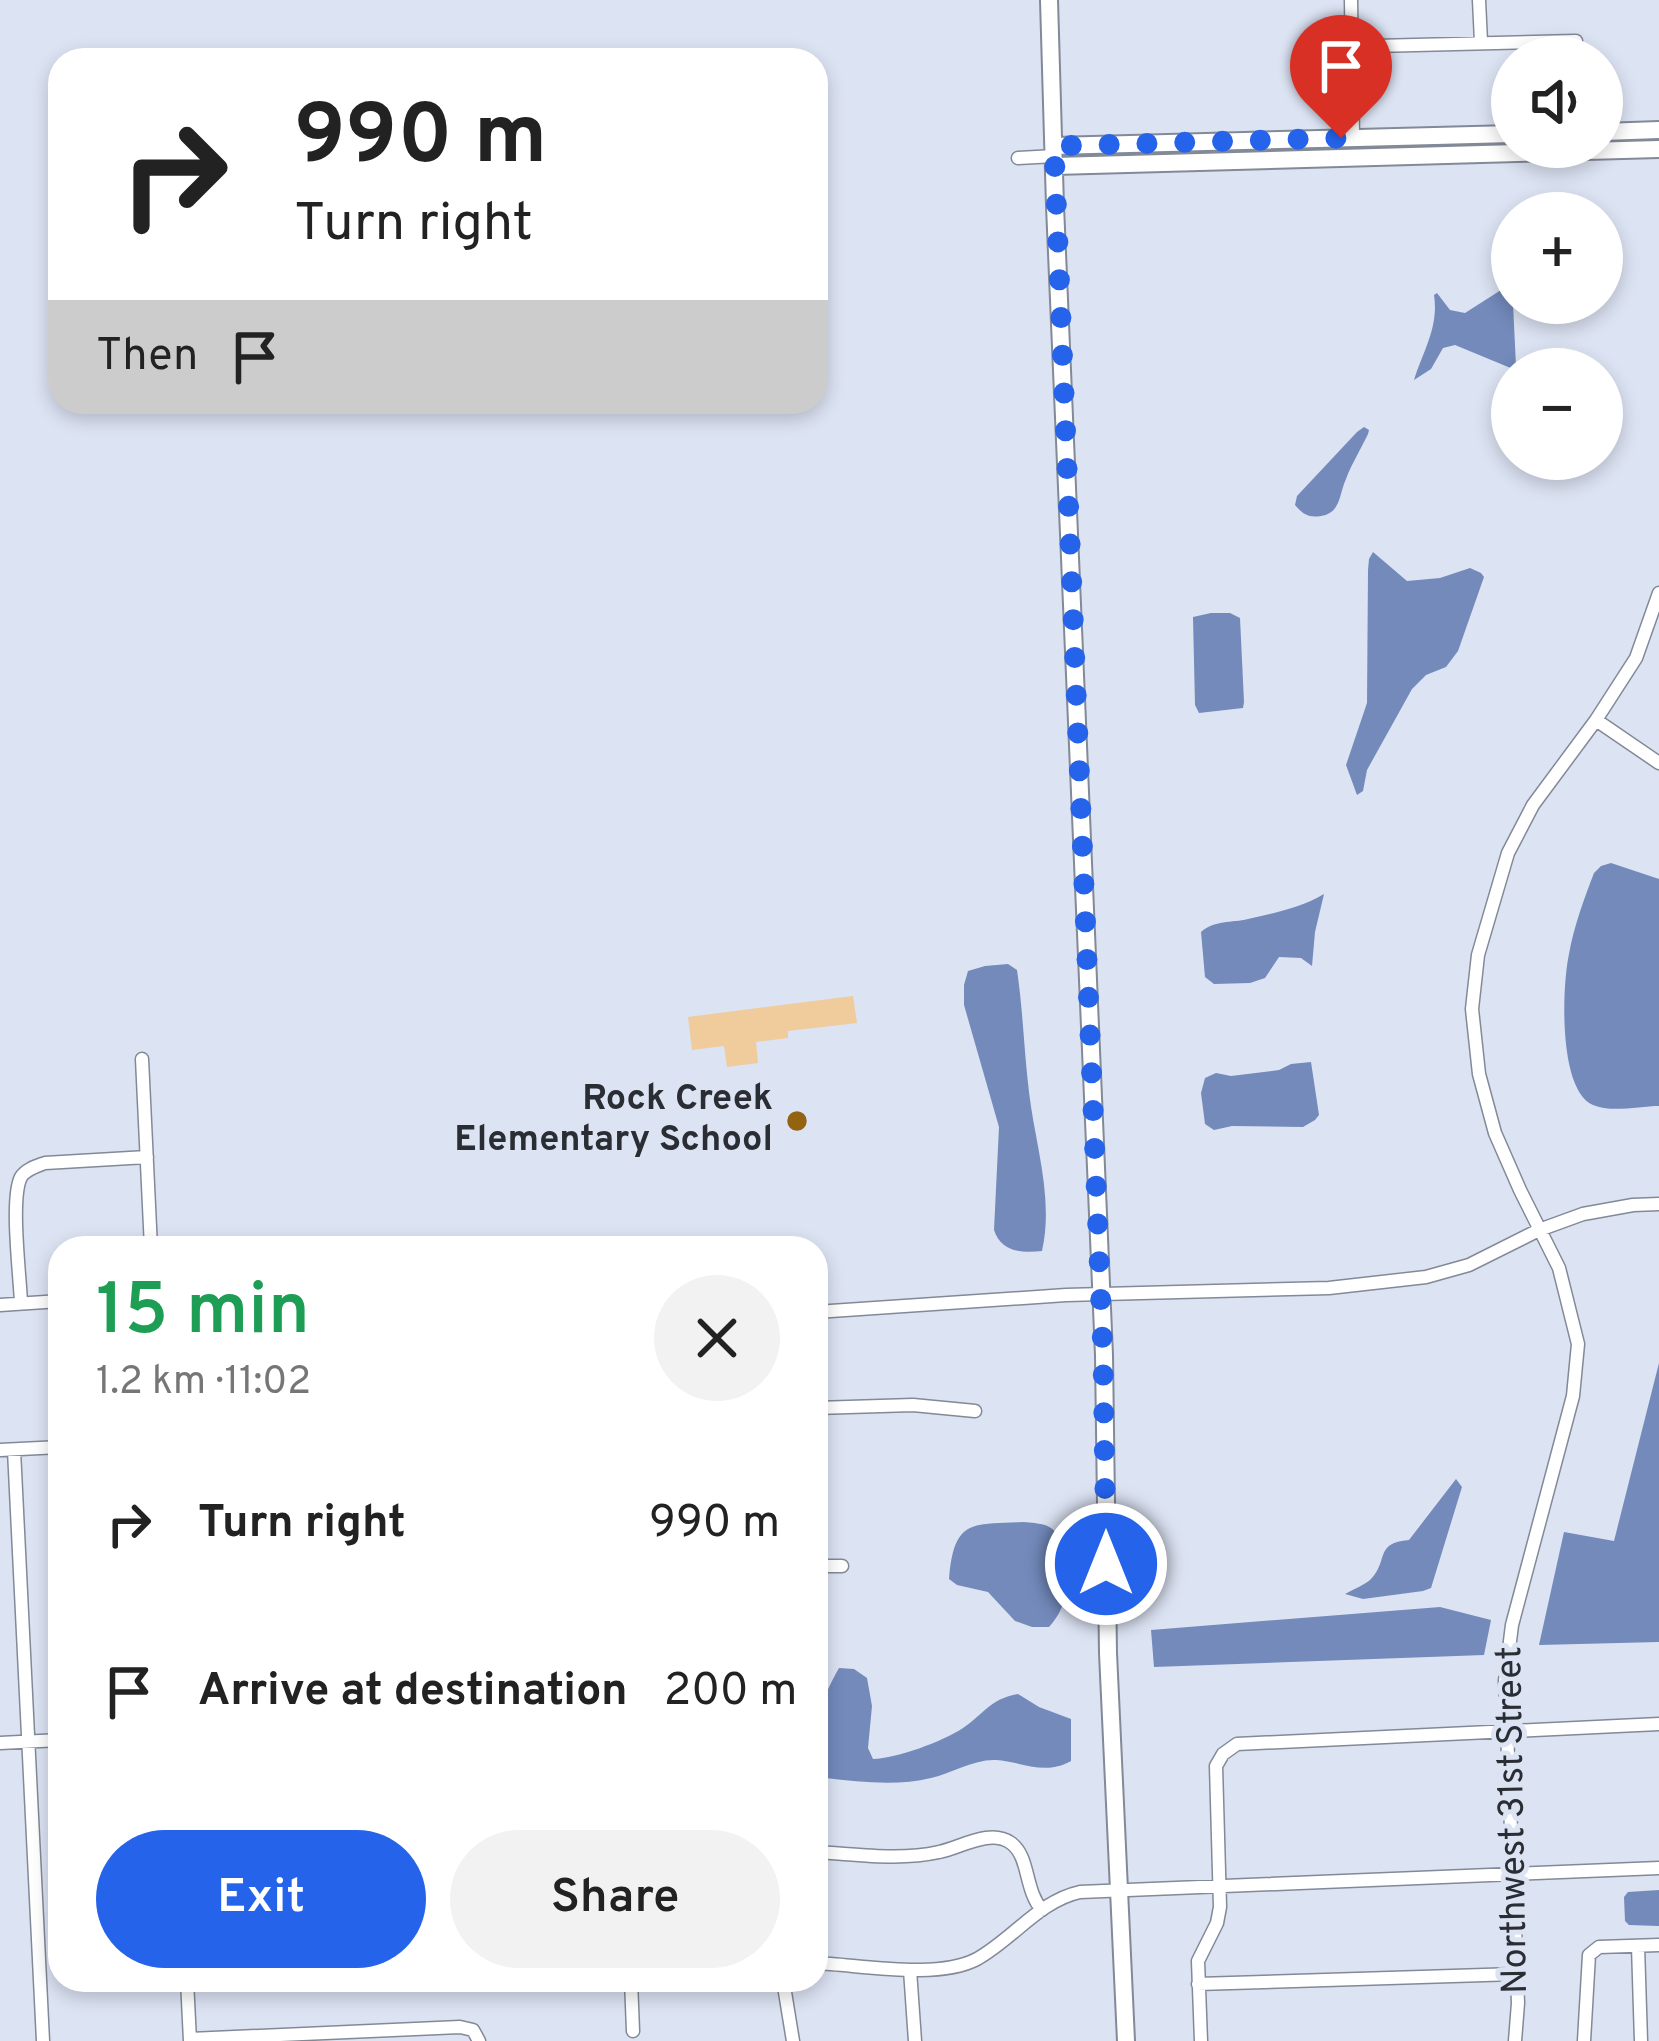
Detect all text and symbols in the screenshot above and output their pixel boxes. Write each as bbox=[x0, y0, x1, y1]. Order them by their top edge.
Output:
pin bbox=[1290, 15, 1392, 138]
icon: arrive bbox=[1308, 33, 1374, 99]
map controls bbox=[1491, 36, 1623, 480]
button: sound bbox=[1491, 36, 1623, 168]
text: 990 m bbox=[294, 87, 547, 193]
icon: right bbox=[96, 96, 252, 252]
text: Turn right bbox=[294, 191, 533, 260]
button: + bbox=[1491, 192, 1623, 324]
icon: arrive bbox=[222, 324, 288, 390]
text: Then bbox=[96, 329, 198, 386]
button: − bbox=[1491, 348, 1623, 480]
place label: Rock Creek Elementary School bbox=[454, 1077, 773, 1164]
marker: Rock Creek Elementary School bbox=[784, 1108, 810, 1134]
text: 15 min bbox=[96, 1268, 310, 1360]
button: close bbox=[654, 1275, 780, 1401]
text: 1.2 km · 11:02 bbox=[96, 1359, 311, 1408]
icon: right bbox=[96, 1491, 162, 1557]
text: Turn right bbox=[198, 1496, 406, 1553]
text: 990 m bbox=[649, 1496, 780, 1553]
position arrow bbox=[1043, 1501, 1169, 1627]
street label: Northwest 31st Street bbox=[1488, 1646, 1540, 1994]
icon: arrive bbox=[96, 1659, 162, 1725]
text: Arrive at destination bbox=[198, 1664, 628, 1721]
text: 200 m bbox=[664, 1664, 797, 1721]
button: Exit bbox=[96, 1830, 426, 1968]
button: Share bbox=[450, 1830, 780, 1968]

